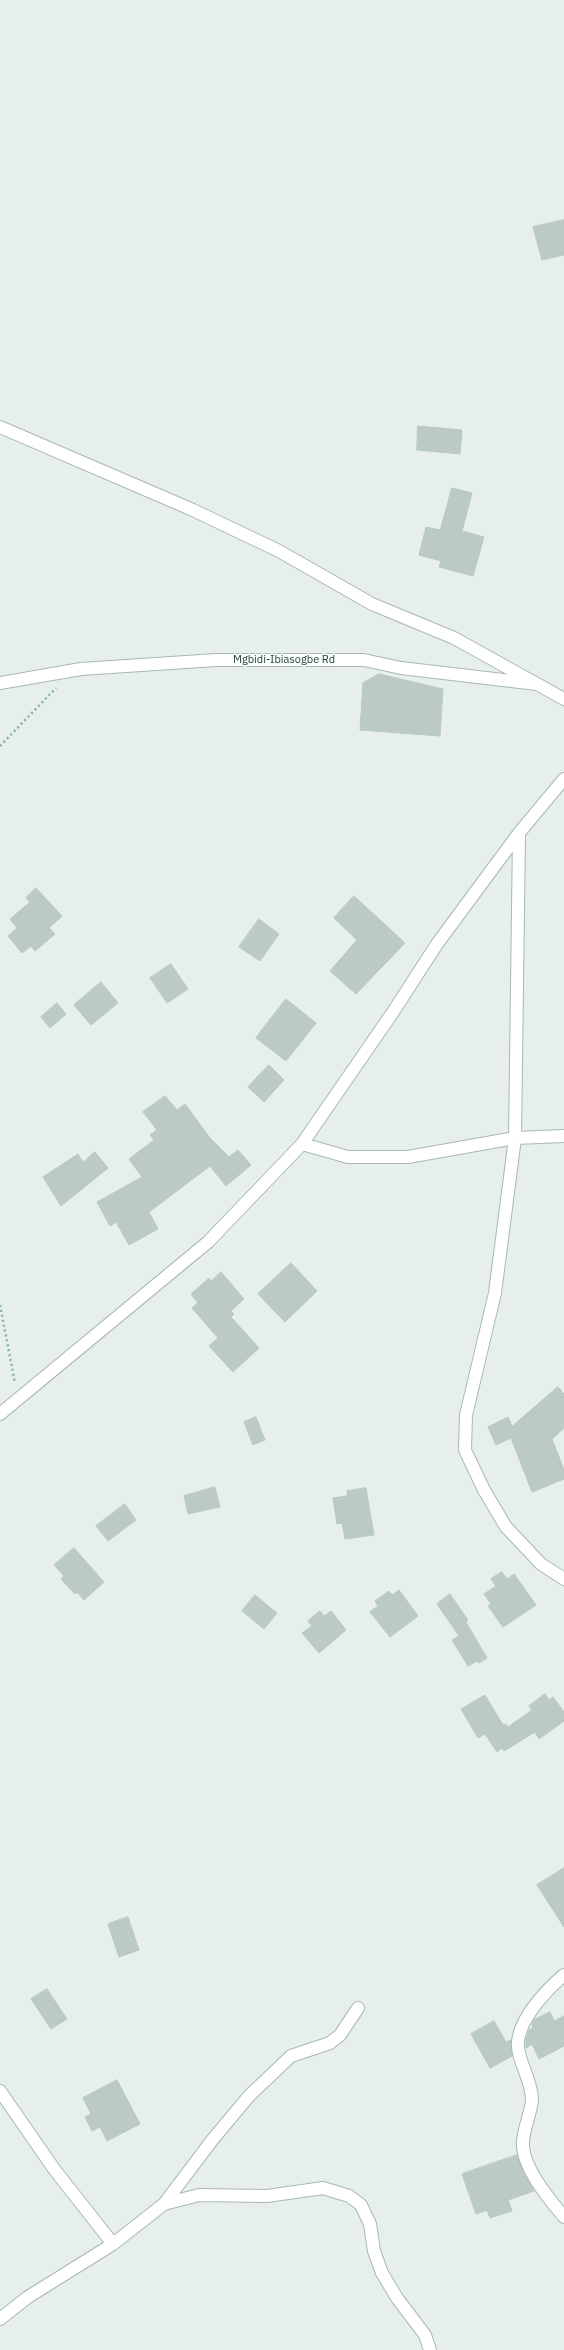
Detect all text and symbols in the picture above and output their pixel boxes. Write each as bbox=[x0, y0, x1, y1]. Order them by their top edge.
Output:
street label: Mgbidi-Ibiasogbe Rd bbox=[233, 653, 335, 667]

